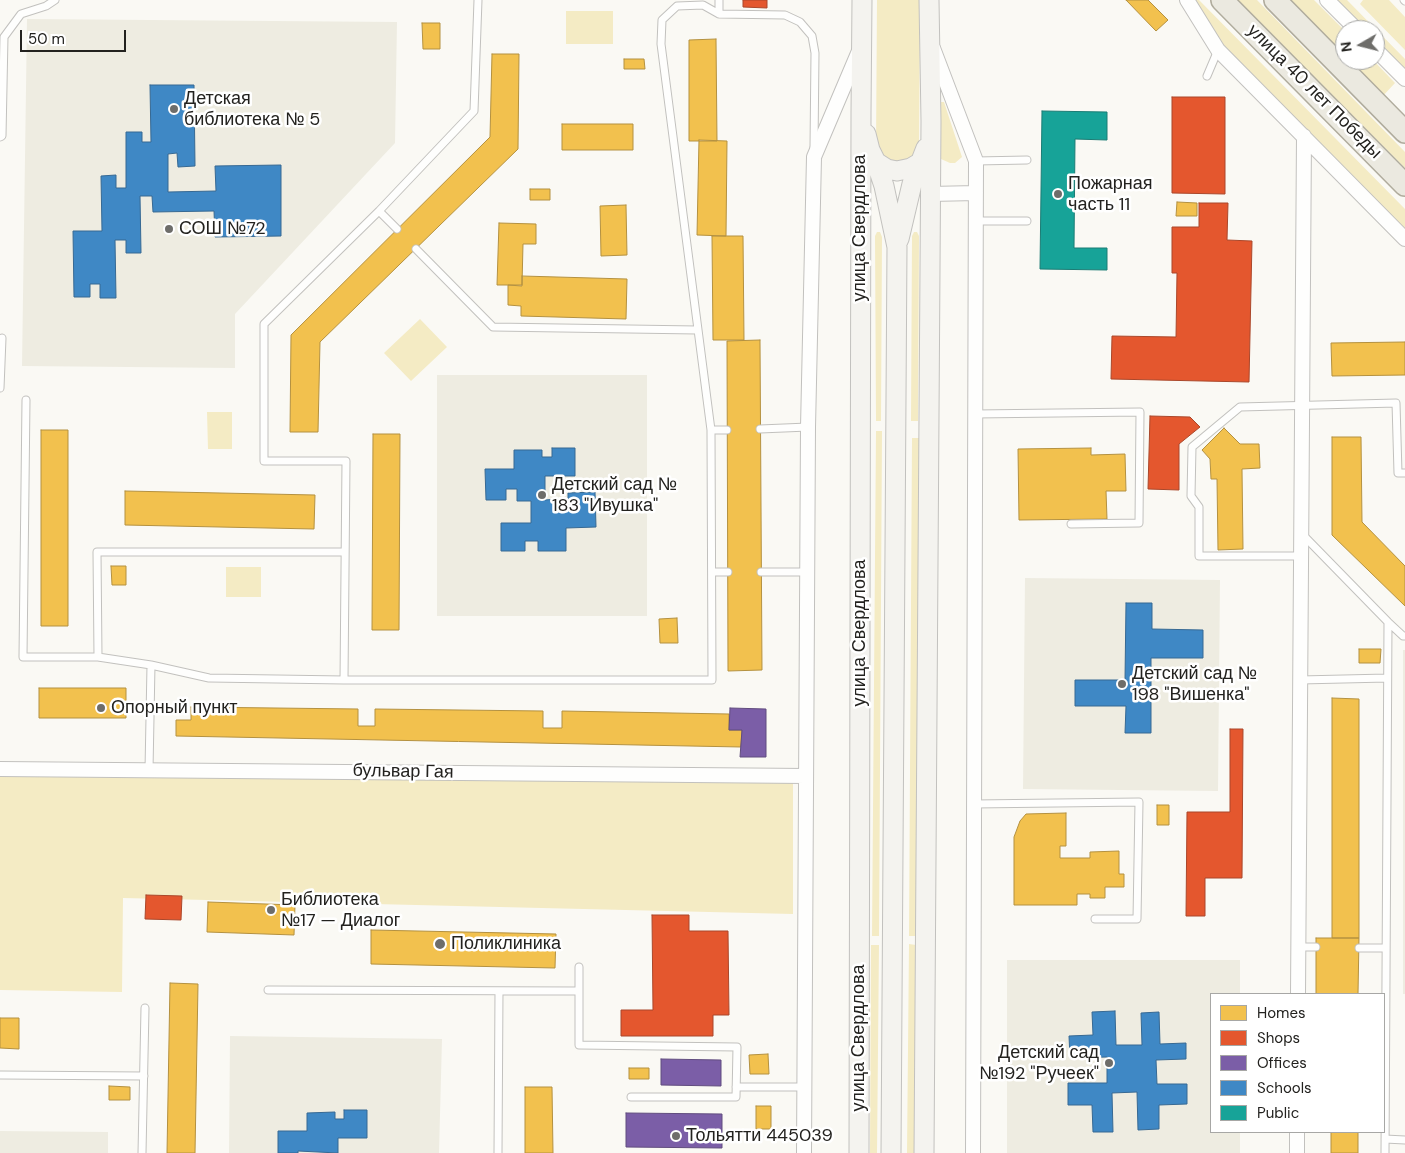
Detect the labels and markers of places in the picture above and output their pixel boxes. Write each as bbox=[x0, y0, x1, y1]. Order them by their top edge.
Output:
place label: Детская библиотека № 5 bbox=[184, 88, 320, 130]
marker: Детская библиотека № 5 bbox=[168, 103, 180, 115]
place label: Пожарная часть 11 bbox=[1068, 173, 1153, 215]
marker: Пожарная часть 11 bbox=[1052, 188, 1064, 200]
place label: СОШ №72 bbox=[179, 218, 266, 240]
marker: СОШ №72 bbox=[163, 223, 175, 235]
place label: Детский сад № 183 "Ивушка" bbox=[552, 474, 677, 516]
marker: Детский сад № 183 "Ивушка" bbox=[536, 489, 548, 501]
place label: Детский сад № 198 "Вишенка" bbox=[1132, 663, 1257, 706]
marker: Детский сад № 198 "Вишенка" bbox=[1116, 678, 1128, 690]
place label: Опорный пункт bbox=[111, 697, 237, 719]
marker: Опорный пункт bbox=[95, 702, 107, 714]
place label: Библиотека №17 — Диалог bbox=[281, 889, 400, 932]
marker: Библиотека №17 — Диалог bbox=[265, 904, 277, 916]
place label: Поликлиника bbox=[451, 933, 561, 955]
marker: Поликлиника bbox=[433, 937, 447, 951]
place label: Детский сад №192 "Ручеек" bbox=[979, 1042, 1099, 1084]
marker: Детский сад №192 "Ручеек" bbox=[1103, 1057, 1115, 1069]
place label: Тольятти 445039 bbox=[686, 1125, 833, 1147]
marker: Тольятти 445039 bbox=[670, 1130, 682, 1142]

